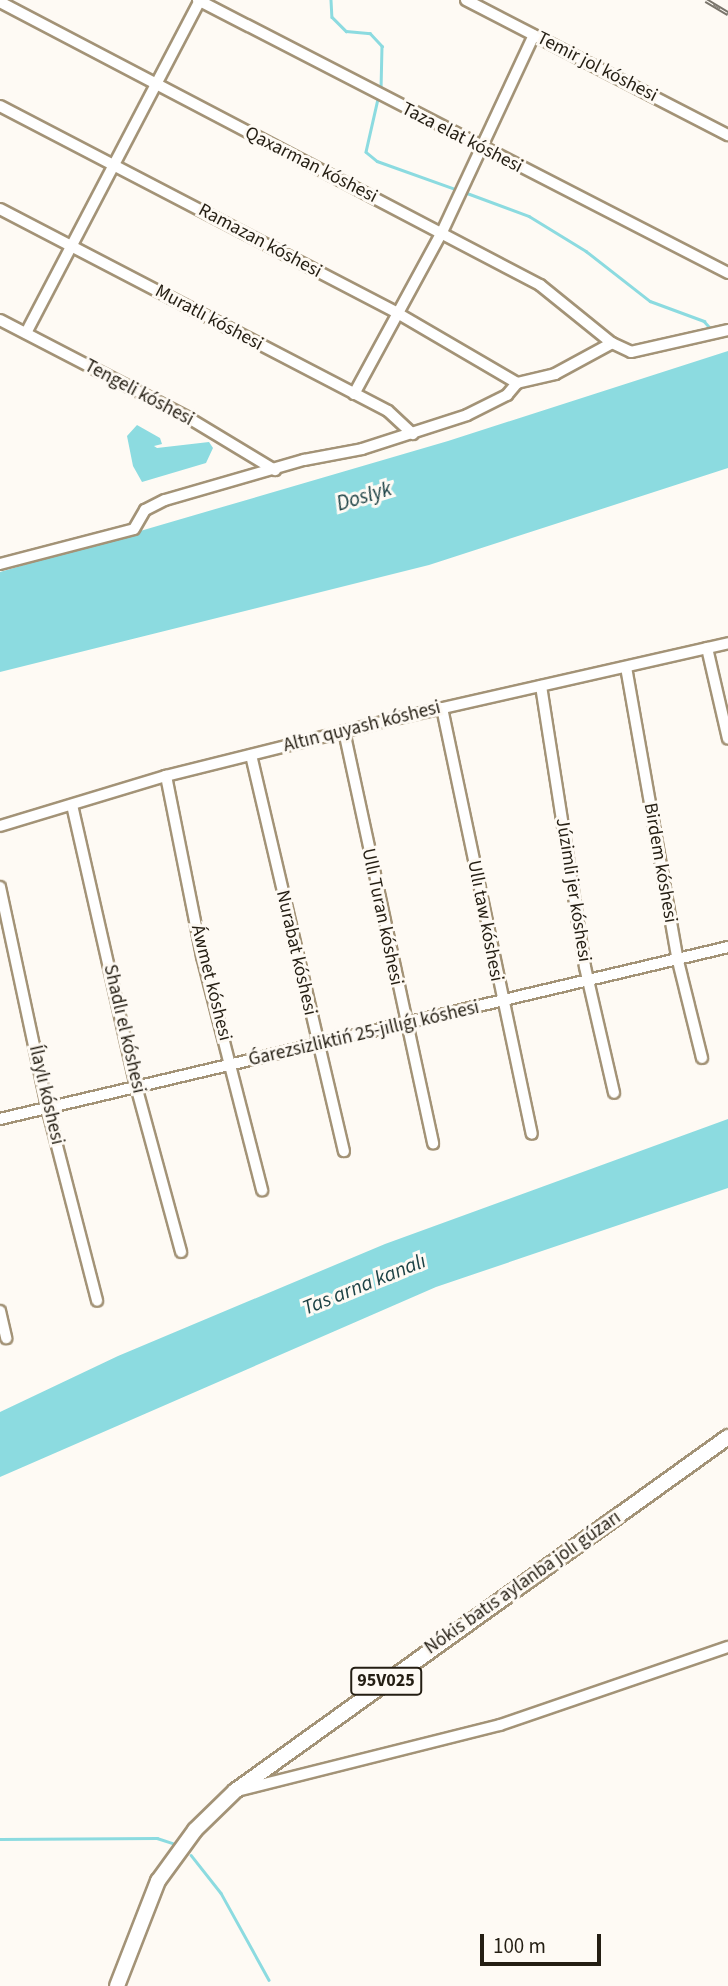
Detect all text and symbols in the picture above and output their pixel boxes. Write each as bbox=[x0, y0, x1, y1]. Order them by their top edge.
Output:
street label: Temir jol kóshesi bbox=[533, 27, 661, 107]
street label: Taza elat kóshesi bbox=[398, 98, 526, 178]
street label: Qaxarman kóshesi bbox=[241, 122, 381, 208]
street label: Ramazan kóshesi bbox=[194, 199, 326, 283]
street label: Muratlı kóshesi bbox=[151, 280, 267, 356]
street label: Tengeli kóshesi bbox=[80, 355, 198, 431]
water label: Doslyk bbox=[333, 476, 395, 516]
street label: Altın quyash kóshesi bbox=[281, 696, 443, 758]
street label: Birdem kóshesi bbox=[638, 801, 682, 925]
street label: Júzimli jer kóshesi bbox=[550, 816, 596, 964]
street label: Ullı Turan kóshesi bbox=[356, 846, 408, 988]
street label: Ullı taw kóshesi bbox=[462, 858, 508, 984]
street label: Nurabat kóshesi bbox=[271, 888, 321, 1018]
street label: Áwmet kóshesi bbox=[186, 923, 236, 1043]
street label: Shadlı el kóshesi bbox=[98, 962, 150, 1096]
street label: Ǵarezsizliktiń 25-jıllıǵı kóshesi bbox=[246, 996, 482, 1072]
street label: Ílaylı kóshesi bbox=[23, 1043, 69, 1147]
water label: Tas arna kanalı bbox=[298, 1248, 430, 1320]
street label: Nókis batıs aylanba jolı gúzarı bbox=[420, 1506, 626, 1660]
road number: 95V025 bbox=[349, 1666, 423, 1696]
scale bar bbox=[483, 1920, 604, 1964]
text: 100 m bbox=[493, 1931, 546, 1961]

